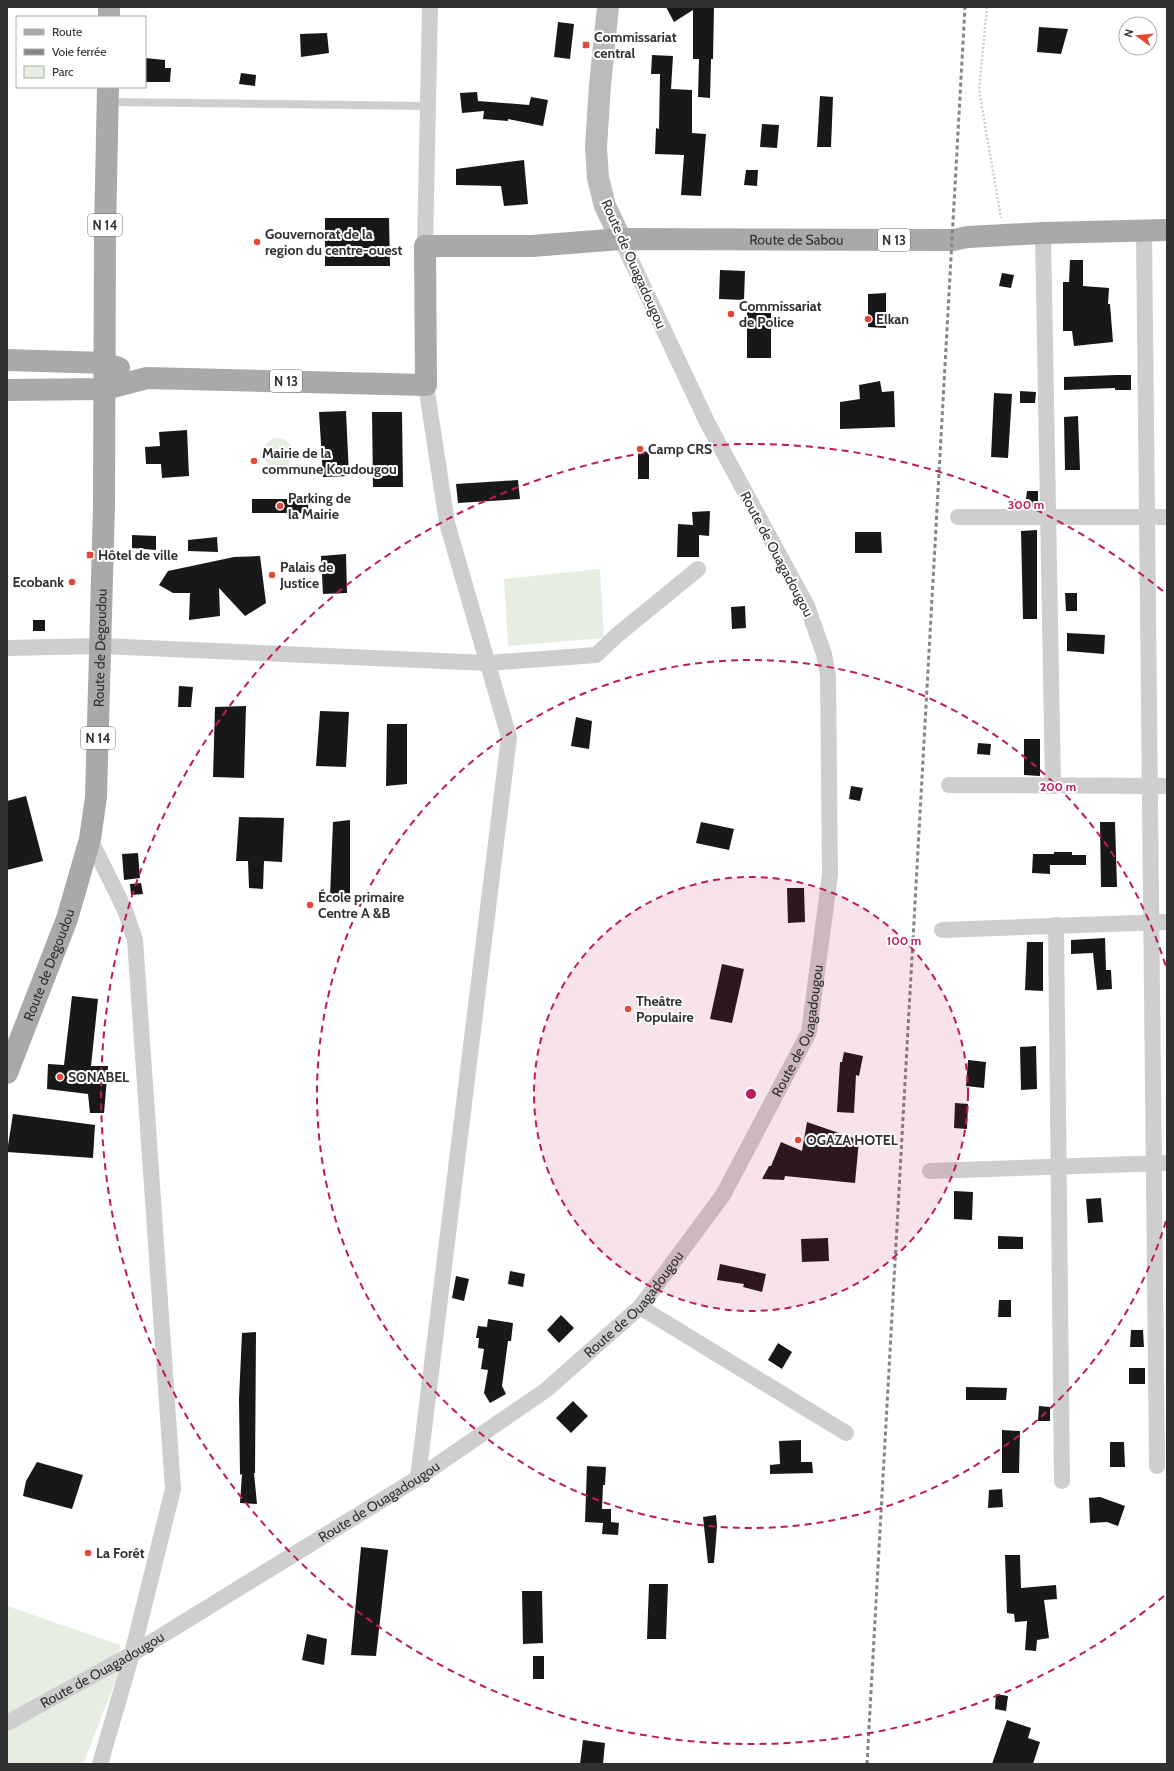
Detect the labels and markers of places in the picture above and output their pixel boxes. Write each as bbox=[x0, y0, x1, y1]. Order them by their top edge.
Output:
place label: Commissariat central bbox=[594, 28, 677, 62]
marker: Commissariat central bbox=[581, 40, 591, 50]
place label: Gouvernorat de la region du centre-ouest bbox=[265, 225, 403, 259]
marker: Gouvernorat de la region du centre-ouest bbox=[252, 237, 262, 247]
place label: Commissariat de Police bbox=[739, 297, 822, 331]
marker: Commissariat de Police bbox=[726, 309, 736, 319]
place label: Elkan bbox=[876, 310, 909, 328]
marker: Elkan bbox=[863, 314, 873, 324]
place label: Camp CRS bbox=[648, 440, 712, 458]
place label: Mairie de la commune Koudougou bbox=[262, 444, 397, 478]
marker: Camp CRS bbox=[635, 444, 645, 454]
marker: Mairie de la commune Koudougou bbox=[249, 456, 259, 466]
place label: Parking de la Mairie bbox=[288, 489, 351, 523]
marker: Parking de la Mairie bbox=[275, 501, 285, 511]
place label: Hôtel de ville bbox=[98, 546, 178, 564]
marker: Hôtel de ville bbox=[85, 550, 95, 560]
place label: Palais de Justice bbox=[279, 558, 333, 592]
marker: Palais de Justice bbox=[267, 570, 277, 580]
place label: Ecobank bbox=[12, 573, 64, 591]
marker: Ecobank bbox=[67, 577, 77, 587]
place label: École primaire Centre A &B bbox=[318, 888, 404, 922]
marker: École primaire Centre A &B bbox=[305, 900, 315, 910]
place label: Theâtre Populaire bbox=[636, 992, 694, 1026]
marker: Theâtre Populaire bbox=[623, 1004, 633, 1014]
place label: SONABEL bbox=[68, 1068, 129, 1086]
marker: SONABEL bbox=[55, 1072, 65, 1082]
centre of rings bbox=[744, 1087, 758, 1101]
place label: OGAZA HOTEL bbox=[806, 1131, 898, 1149]
marker: OGAZA HOTEL bbox=[793, 1135, 803, 1145]
place label: La Forêt bbox=[96, 1544, 145, 1562]
marker: La Forêt bbox=[83, 1548, 93, 1558]

